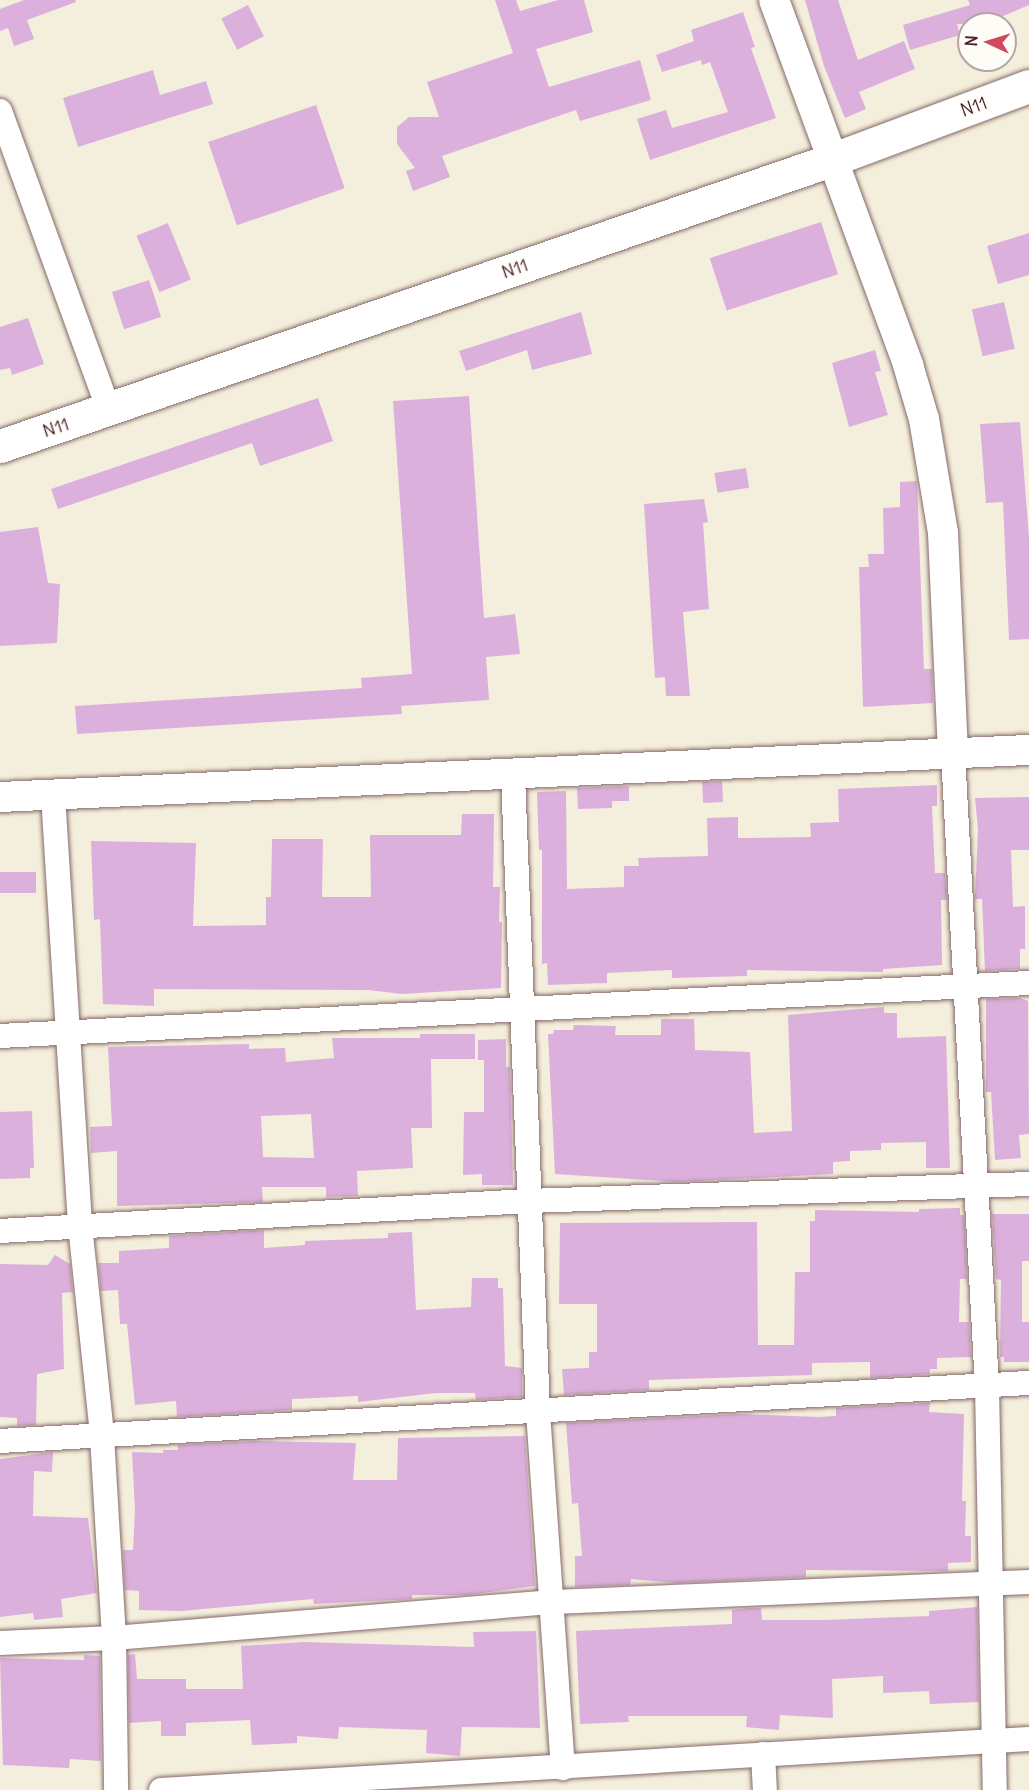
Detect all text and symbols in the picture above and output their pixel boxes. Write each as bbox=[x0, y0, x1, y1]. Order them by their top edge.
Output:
north arrow bbox=[957, 12, 1017, 72]
text: N bbox=[961, 35, 981, 47]
street label: N11 bbox=[958, 92, 990, 122]
street label: N11 bbox=[499, 254, 531, 284]
street label: N11 bbox=[40, 414, 72, 442]

